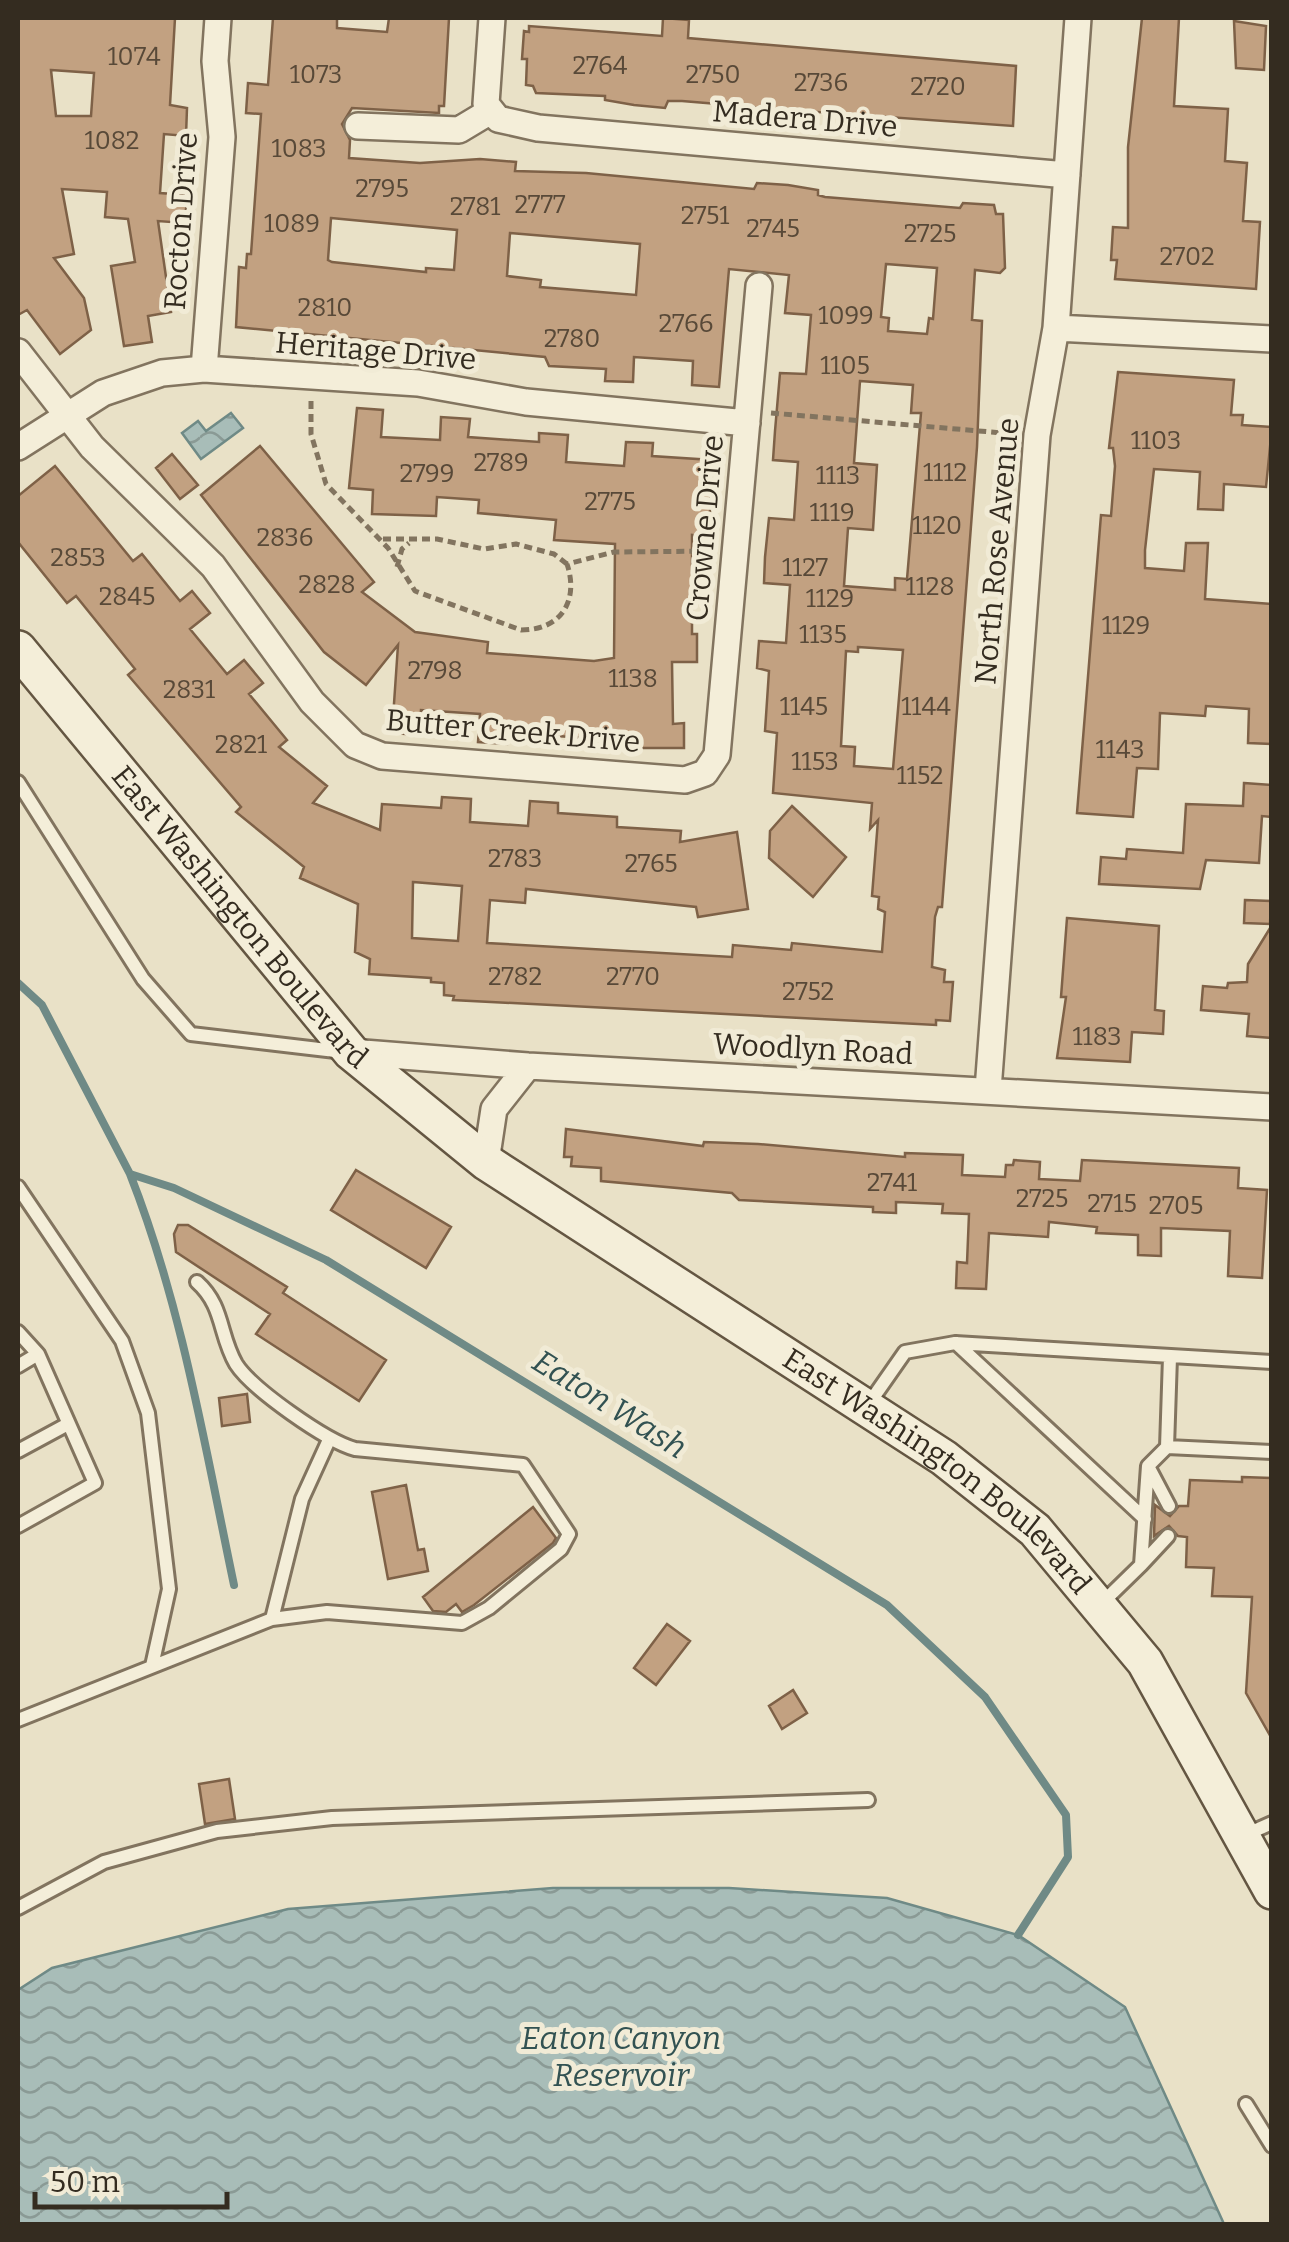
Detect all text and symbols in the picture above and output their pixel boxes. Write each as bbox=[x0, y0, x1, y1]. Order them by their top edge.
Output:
house number: 1074 bbox=[107, 42, 161, 72]
house number: 2764 bbox=[573, 51, 628, 81]
house number: 1073 bbox=[290, 60, 342, 90]
house number: 2750 bbox=[686, 60, 740, 90]
house number: 2736 bbox=[794, 68, 848, 98]
house number: 2720 bbox=[910, 72, 966, 102]
street label: Madera Drive bbox=[711, 93, 899, 145]
house number: 1082 bbox=[85, 126, 139, 156]
street label: Rocton Drive bbox=[157, 131, 205, 311]
house number: 1083 bbox=[272, 134, 327, 164]
house number: 2795 bbox=[355, 174, 409, 204]
house number: 2777 bbox=[514, 190, 566, 220]
house number: 2781 bbox=[450, 192, 500, 222]
house number: 2751 bbox=[681, 201, 729, 231]
house number: 1089 bbox=[264, 209, 320, 239]
house number: 2745 bbox=[746, 214, 800, 244]
house number: 2725 bbox=[904, 219, 956, 249]
house number: 2702 bbox=[1159, 242, 1215, 272]
house number: 2810 bbox=[298, 293, 352, 323]
house number: 1099 bbox=[818, 301, 874, 331]
house number: 2766 bbox=[659, 309, 713, 339]
street label: Heritage Drive bbox=[274, 324, 478, 378]
house number: 2780 bbox=[544, 324, 600, 354]
house number: 1105 bbox=[820, 351, 870, 381]
street label: North Rose Avenue bbox=[967, 416, 1027, 686]
house number: 1103 bbox=[1131, 426, 1181, 456]
street label: Crowne Drive bbox=[679, 433, 731, 623]
house number: 2789 bbox=[473, 448, 529, 478]
house number: 1112 bbox=[923, 458, 967, 488]
house number: 2799 bbox=[400, 459, 454, 489]
house number: 1113 bbox=[816, 461, 860, 491]
house number: 2775 bbox=[584, 487, 636, 517]
house number: 1119 bbox=[809, 498, 855, 528]
house number: 1120 bbox=[912, 511, 962, 541]
house number: 2836 bbox=[256, 523, 314, 553]
house number: 2853 bbox=[50, 543, 106, 573]
house number: 1127 bbox=[782, 553, 829, 583]
house number: 2828 bbox=[298, 570, 356, 600]
house number: 1128 bbox=[906, 572, 954, 602]
house number: 2845 bbox=[99, 582, 155, 612]
house number: 1129 bbox=[806, 584, 854, 614]
house number: 1129 bbox=[1102, 611, 1150, 641]
house number: 1135 bbox=[799, 620, 847, 650]
house number: 2798 bbox=[407, 656, 463, 686]
house number: 1138 bbox=[608, 664, 658, 694]
house number: 2831 bbox=[163, 675, 215, 705]
house number: 1145 bbox=[780, 692, 828, 722]
house number: 1144 bbox=[901, 692, 951, 722]
street label: Butter Creek Drive bbox=[384, 702, 642, 760]
house number: 2821 bbox=[215, 730, 267, 760]
house number: 1143 bbox=[1095, 735, 1145, 765]
house number: 1153 bbox=[791, 747, 839, 777]
street label: East Washington Boulevard bbox=[104, 759, 375, 1076]
house number: 1152 bbox=[897, 761, 943, 791]
house number: 2783 bbox=[488, 844, 542, 874]
house number: 2765 bbox=[624, 849, 678, 879]
house number: 2782 bbox=[488, 962, 542, 992]
house number: 2770 bbox=[606, 962, 660, 992]
house number: 2752 bbox=[782, 977, 834, 1007]
house number: 1183 bbox=[1072, 1022, 1122, 1052]
street label: Woodlyn Road bbox=[712, 1026, 914, 1072]
house number: 2741 bbox=[867, 1168, 917, 1198]
house number: 2725 bbox=[1016, 1184, 1068, 1214]
house number: 2715 bbox=[1087, 1189, 1137, 1219]
house number: 2705 bbox=[1149, 1191, 1203, 1221]
street label: East Washington Boulevard bbox=[776, 1341, 1099, 1601]
water label: Eaton Wash bbox=[526, 1342, 694, 1466]
water label: Eaton Canyon Reservoir bbox=[521, 2019, 721, 2094]
scale bar bbox=[35, 2147, 228, 2209]
text: 50 m bbox=[50, 2164, 120, 2200]

